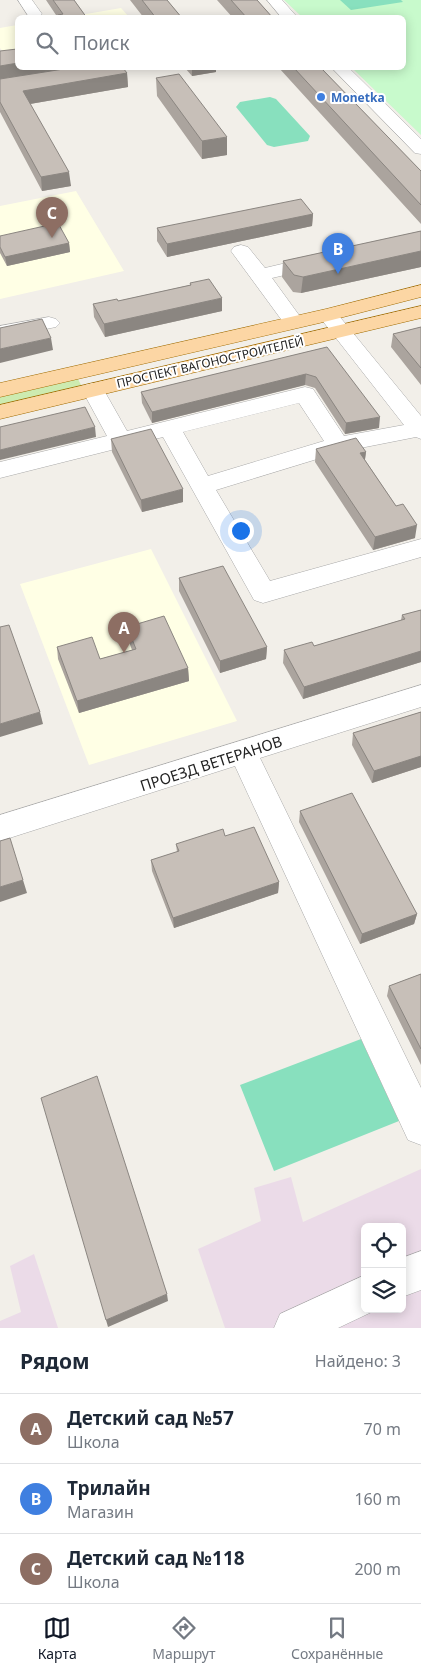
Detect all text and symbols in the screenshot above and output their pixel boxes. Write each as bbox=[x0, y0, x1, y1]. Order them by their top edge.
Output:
search box bbox=[15, 15, 406, 70]
icon: search bbox=[33, 29, 61, 57]
text: Поиск bbox=[73, 30, 129, 56]
place label: Monetka bbox=[331, 89, 385, 106]
marker: Monetka bbox=[315, 91, 327, 103]
pin: C bbox=[36, 197, 68, 238]
pin: B bbox=[322, 233, 354, 274]
street label: ПРОСПЕКТ ВАГОНОСТРОИТЕЛЕЙ bbox=[115, 332, 305, 392]
your location bbox=[228, 518, 254, 544]
pin: A bbox=[108, 612, 140, 653]
street label: ПРОЕЗД ВЕТЕРАНОВ bbox=[137, 731, 285, 795]
map controls bbox=[361, 1223, 406, 1313]
button: locate bbox=[361, 1223, 406, 1268]
button: layers bbox=[361, 1268, 406, 1313]
text: Рядом bbox=[20, 1347, 90, 1375]
text: Найдено: 3 bbox=[315, 1350, 401, 1372]
text: Детский сад №57 bbox=[67, 1405, 234, 1431]
text: A bbox=[30, 1418, 42, 1440]
text: 70 m bbox=[364, 1418, 401, 1440]
text: Школа bbox=[67, 1431, 120, 1453]
text: Трилайн bbox=[67, 1475, 151, 1501]
text: B bbox=[31, 1488, 41, 1510]
text: 160 m bbox=[354, 1488, 401, 1510]
text: Магазин bbox=[67, 1501, 134, 1523]
text: Детский сад №118 bbox=[67, 1545, 245, 1571]
text: C bbox=[31, 1558, 41, 1580]
text: 200 m bbox=[354, 1558, 401, 1580]
text: Школа bbox=[67, 1571, 120, 1593]
tab: Карта bbox=[38, 1614, 77, 1663]
tab: Маршрут bbox=[152, 1614, 215, 1663]
tab: Сохранённые bbox=[291, 1614, 383, 1663]

